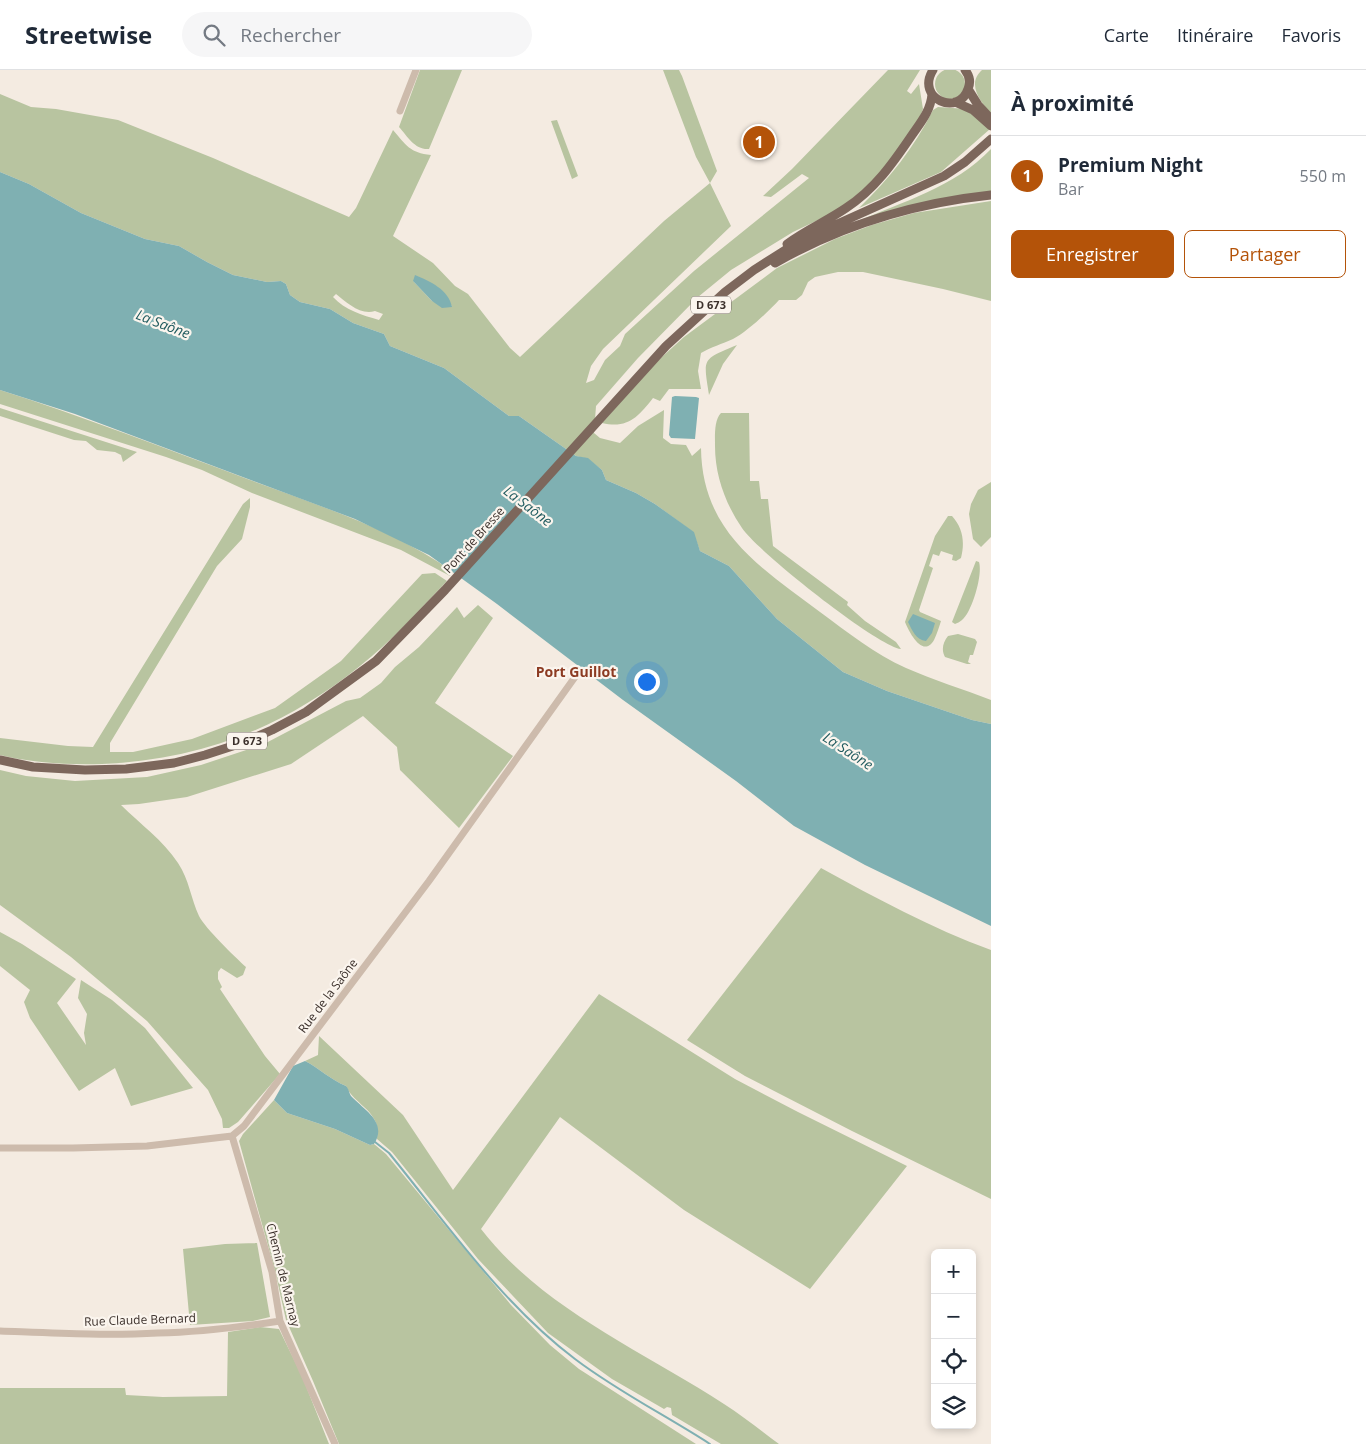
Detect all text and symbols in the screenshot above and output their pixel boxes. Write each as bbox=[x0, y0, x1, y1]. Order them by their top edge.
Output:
search box bbox=[182, 12, 532, 57]
text: Streetwise bbox=[25, 18, 152, 51]
icon: search bbox=[200, 21, 228, 49]
text: Rechercher bbox=[240, 22, 341, 48]
text: Carte bbox=[1104, 23, 1149, 47]
text: Itinéraire bbox=[1177, 23, 1253, 47]
text: Favoris bbox=[1281, 23, 1341, 47]
text: À proximité bbox=[1011, 89, 1134, 117]
pin: 1 bbox=[743, 123, 775, 161]
text: Premium Night bbox=[1058, 152, 1203, 178]
text: 1 bbox=[1022, 165, 1032, 187]
text: 550 m bbox=[1300, 165, 1346, 187]
text: Bar bbox=[1058, 178, 1084, 200]
button: Enregistrer bbox=[1011, 230, 1174, 278]
button: Partager bbox=[1184, 230, 1346, 278]
road number: D 673 bbox=[691, 296, 731, 314]
water label: La Saône bbox=[134, 305, 193, 342]
water label: La Saône bbox=[500, 481, 556, 530]
street label: Pont de Bresse bbox=[439, 503, 508, 577]
district label: Port Guillot bbox=[536, 662, 616, 681]
your location bbox=[634, 669, 660, 695]
water label: La Saône bbox=[820, 727, 877, 774]
road number: D 673 bbox=[227, 732, 267, 749]
street label: Rue de la Saône bbox=[294, 955, 361, 1036]
street label: Chemin de Marnay bbox=[262, 1221, 305, 1329]
map controls bbox=[931, 1249, 976, 1429]
button: + bbox=[931, 1249, 976, 1294]
button: − bbox=[931, 1294, 976, 1339]
street label: Rue Claude Bernard bbox=[84, 1309, 196, 1330]
button: locate bbox=[931, 1339, 976, 1384]
button: layers bbox=[931, 1384, 976, 1429]

